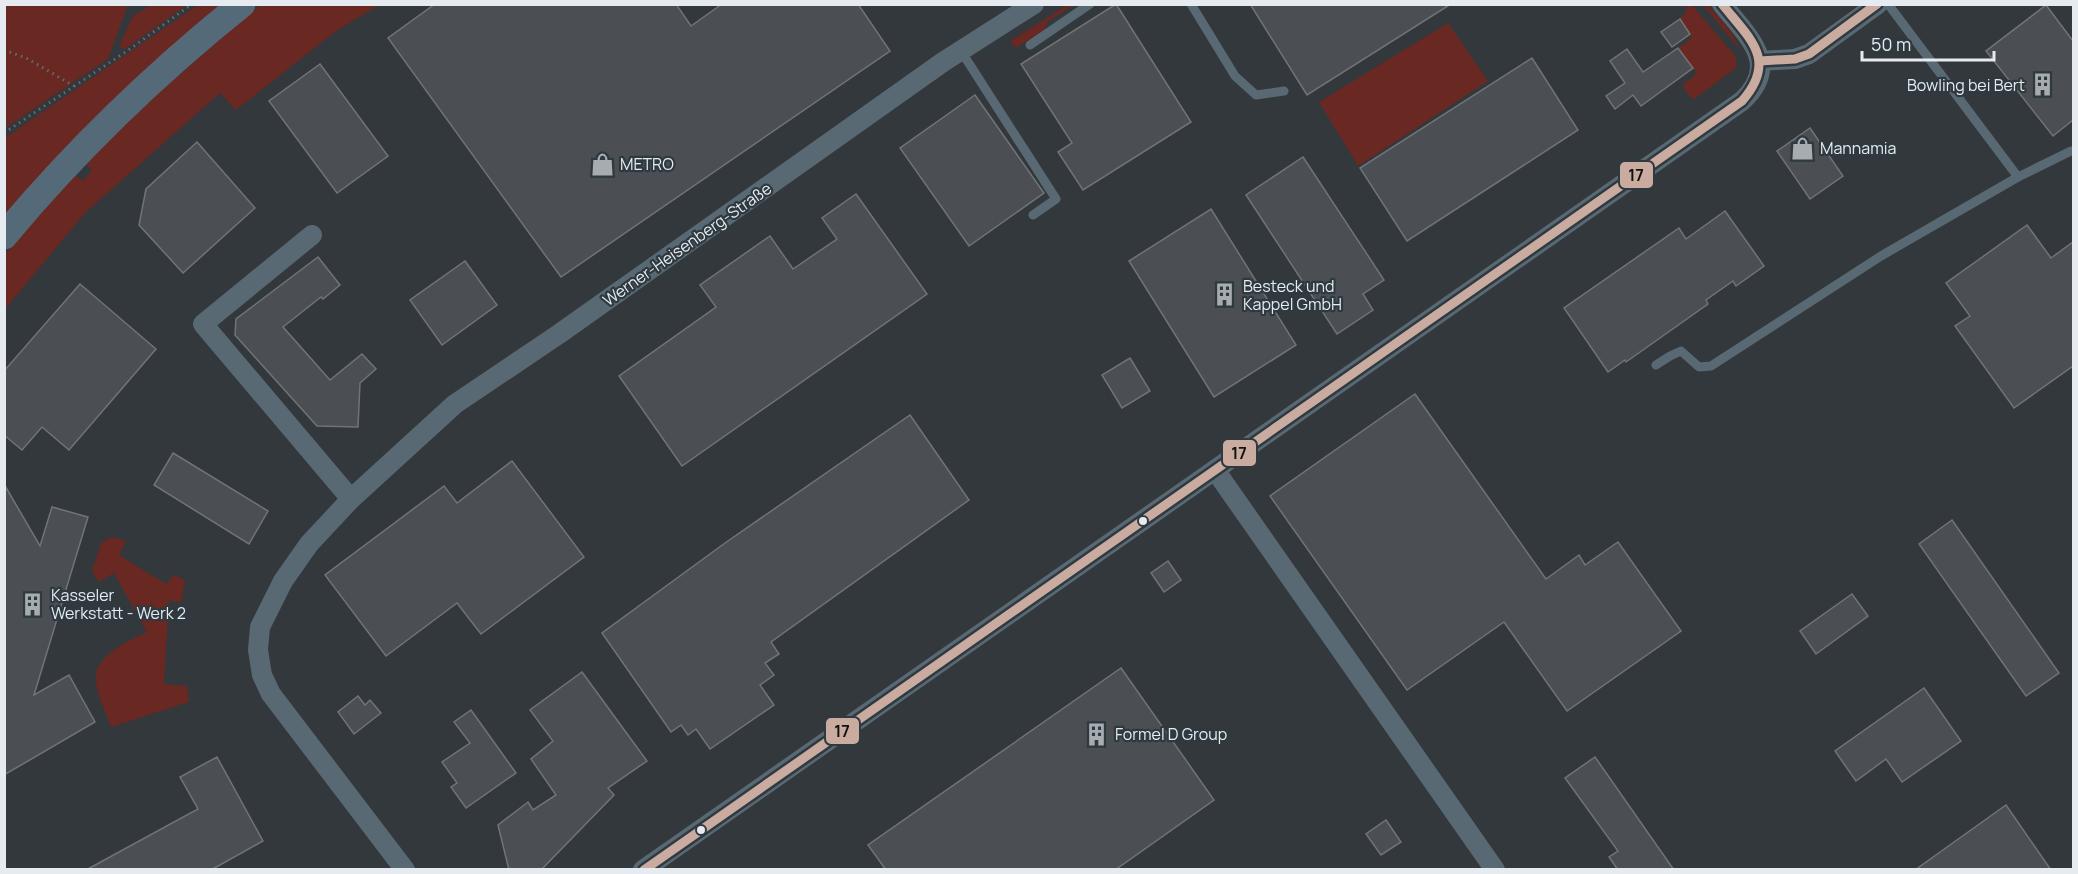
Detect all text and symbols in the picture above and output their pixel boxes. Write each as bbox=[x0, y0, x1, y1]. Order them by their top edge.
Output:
scale bar bbox=[1862, 24, 1994, 62]
text: 50 m bbox=[1871, 32, 1911, 56]
building icon: Bowling bei Bert bbox=[2030, 72, 2056, 98]
place label: Bowling bei Bert bbox=[1907, 74, 2025, 96]
shop icon: Mannamia bbox=[1789, 135, 1815, 161]
place label: Mannamia bbox=[1820, 137, 1896, 159]
shop icon: METRO bbox=[589, 151, 615, 177]
place label: METRO bbox=[620, 153, 674, 175]
line badge: 17 bbox=[1619, 161, 1654, 189]
text: 17 bbox=[1628, 164, 1644, 186]
street label: Werner-Heisenberg-Straße bbox=[598, 177, 776, 311]
place label: Besteck und Kappel GmbH bbox=[1243, 275, 1342, 315]
building icon: Besteck und Kappel GmbH bbox=[1212, 282, 1238, 308]
line badge: 17 bbox=[1222, 439, 1257, 467]
text: 17 bbox=[1231, 442, 1247, 464]
unlabelled marker bbox=[1137, 515, 1149, 527]
place label: Kasseler Werkstatt - Werk 2 bbox=[51, 584, 186, 624]
building icon: Kasseler Werkstatt - Werk 2 bbox=[20, 591, 46, 617]
line badge: 17 bbox=[825, 717, 860, 745]
text: 17 bbox=[834, 720, 850, 742]
building icon: Formel D Group bbox=[1084, 721, 1110, 747]
place label: Formel D Group bbox=[1115, 723, 1227, 745]
unlabelled marker bbox=[695, 824, 707, 836]

